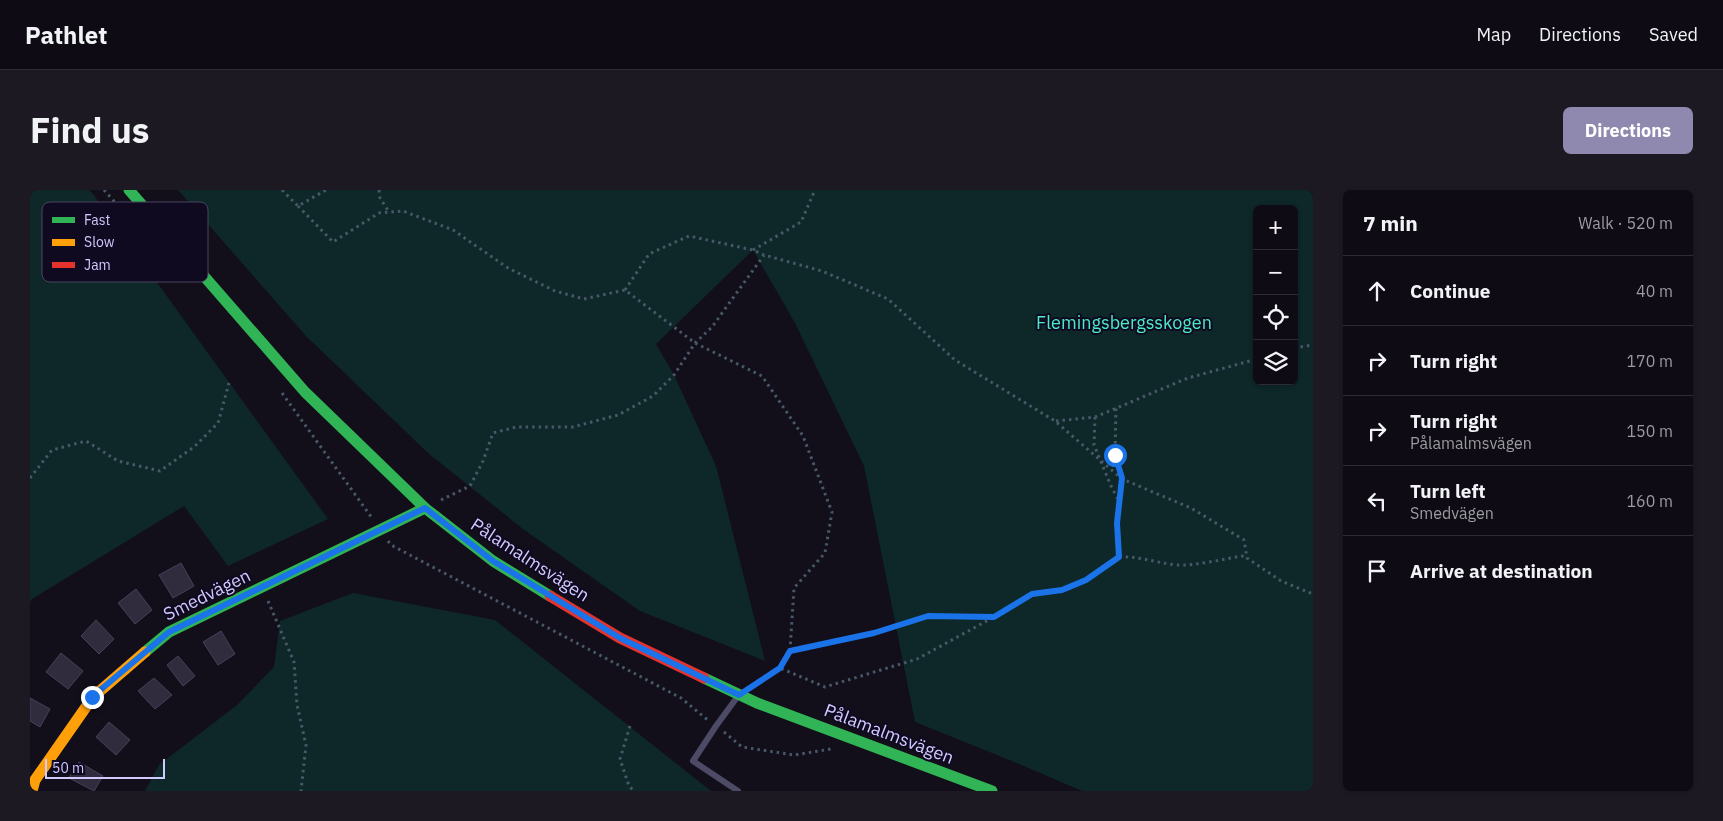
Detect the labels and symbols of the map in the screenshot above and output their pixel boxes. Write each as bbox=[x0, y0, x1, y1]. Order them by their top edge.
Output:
legend bbox=[42, 202, 208, 282]
text: Fast bbox=[84, 211, 110, 229]
text: Slow bbox=[84, 233, 115, 251]
text: Jam bbox=[84, 256, 111, 274]
park label: Flemingsbergsskogen bbox=[1036, 311, 1212, 334]
route start bbox=[1104, 444, 1127, 467]
street label: Pålamalmsvägen bbox=[467, 513, 594, 607]
street label: Smedvägen bbox=[159, 564, 254, 626]
route end bbox=[81, 686, 104, 709]
street label: Pålamalmsvägen bbox=[821, 698, 957, 769]
scale bar bbox=[45, 756, 165, 779]

